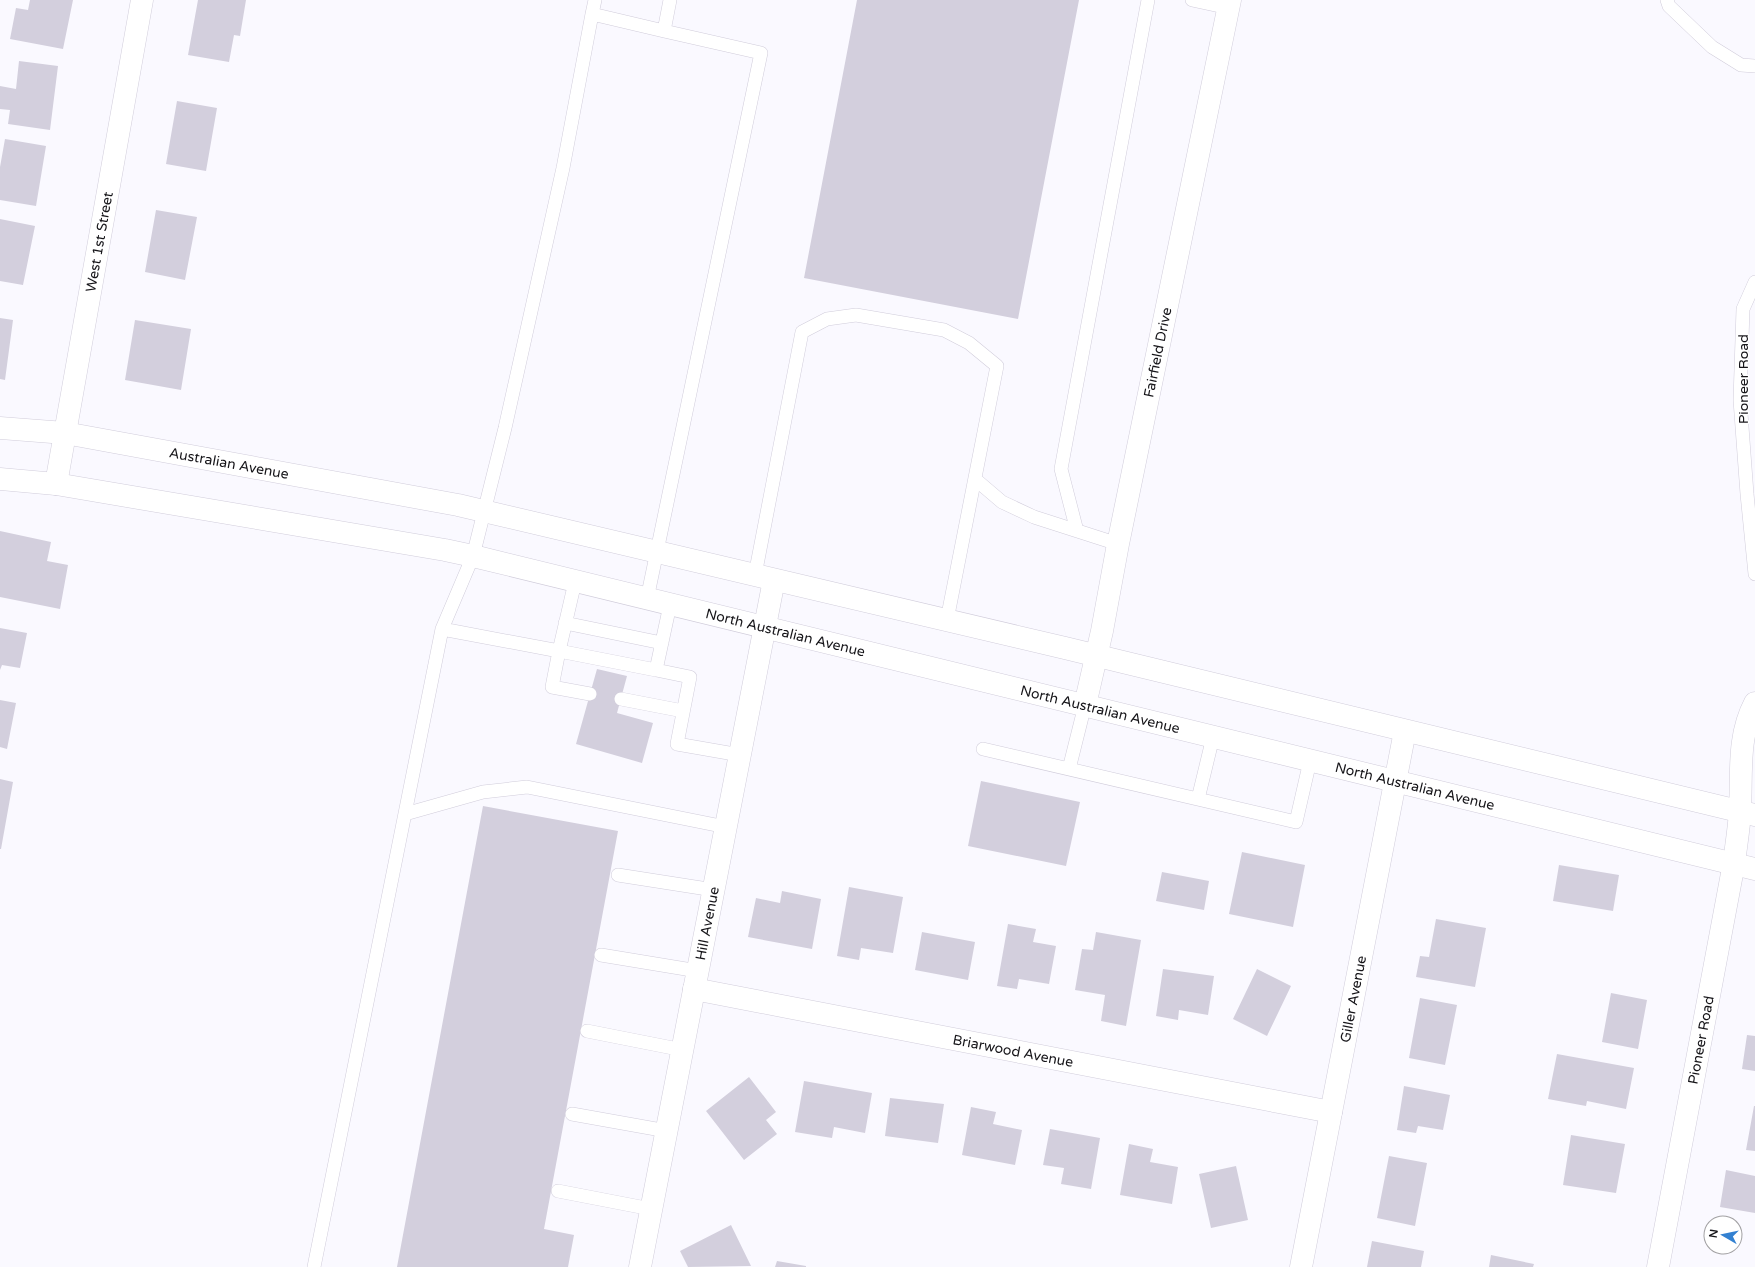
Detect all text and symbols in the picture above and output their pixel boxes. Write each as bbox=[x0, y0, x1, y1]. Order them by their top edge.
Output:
street label: West 1st Street bbox=[82, 190, 116, 293]
street label: Fairfield Drive bbox=[1140, 306, 1175, 399]
street label: Pioneer Road bbox=[1735, 334, 1752, 424]
street label: Australian Avenue bbox=[168, 444, 290, 482]
street label: North Australian Avenue bbox=[704, 605, 867, 660]
street label: North Australian Avenue bbox=[1019, 681, 1182, 737]
street label: North Australian Avenue bbox=[1333, 758, 1497, 814]
street label: Hill Avenue bbox=[692, 885, 723, 962]
street label: Giller Avenue bbox=[1336, 954, 1370, 1044]
street label: Pioneer Road bbox=[1684, 994, 1717, 1086]
street label: Briarwood Avenue bbox=[951, 1031, 1075, 1071]
north arrow bbox=[1703, 1215, 1743, 1255]
text: N bbox=[1707, 1228, 1721, 1239]

